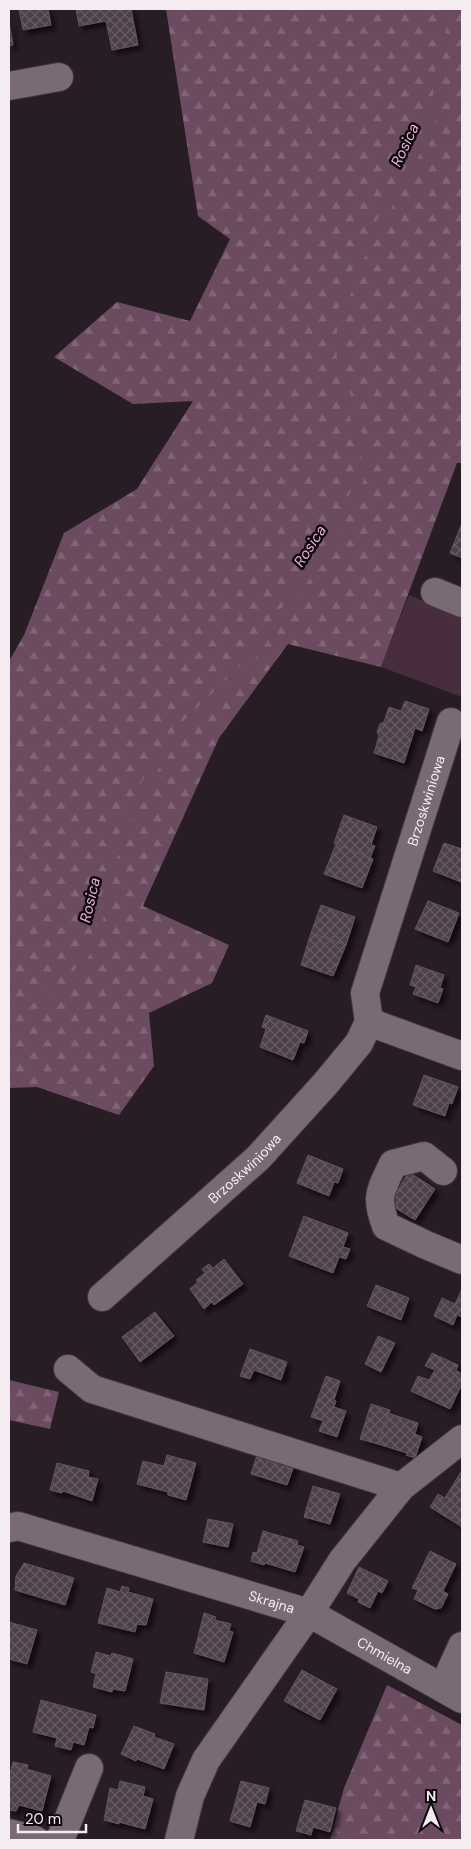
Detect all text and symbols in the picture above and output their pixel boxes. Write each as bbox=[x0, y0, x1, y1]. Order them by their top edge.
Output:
water label: Rosica bbox=[386, 120, 424, 170]
water label: Rosica bbox=[289, 521, 331, 571]
street label: Brzoskwiniowa bbox=[403, 753, 449, 848]
water label: Rosica bbox=[75, 875, 105, 925]
street label: Brzoskwiniowa bbox=[204, 1130, 285, 1207]
street label: Skrajna bbox=[247, 1586, 297, 1617]
street label: Chmielna bbox=[354, 1633, 416, 1678]
north arrow bbox=[406, 1784, 456, 1834]
text: N bbox=[426, 1787, 436, 1805]
scale bar bbox=[18, 1802, 85, 1834]
text: 20 m bbox=[25, 1809, 61, 1829]

